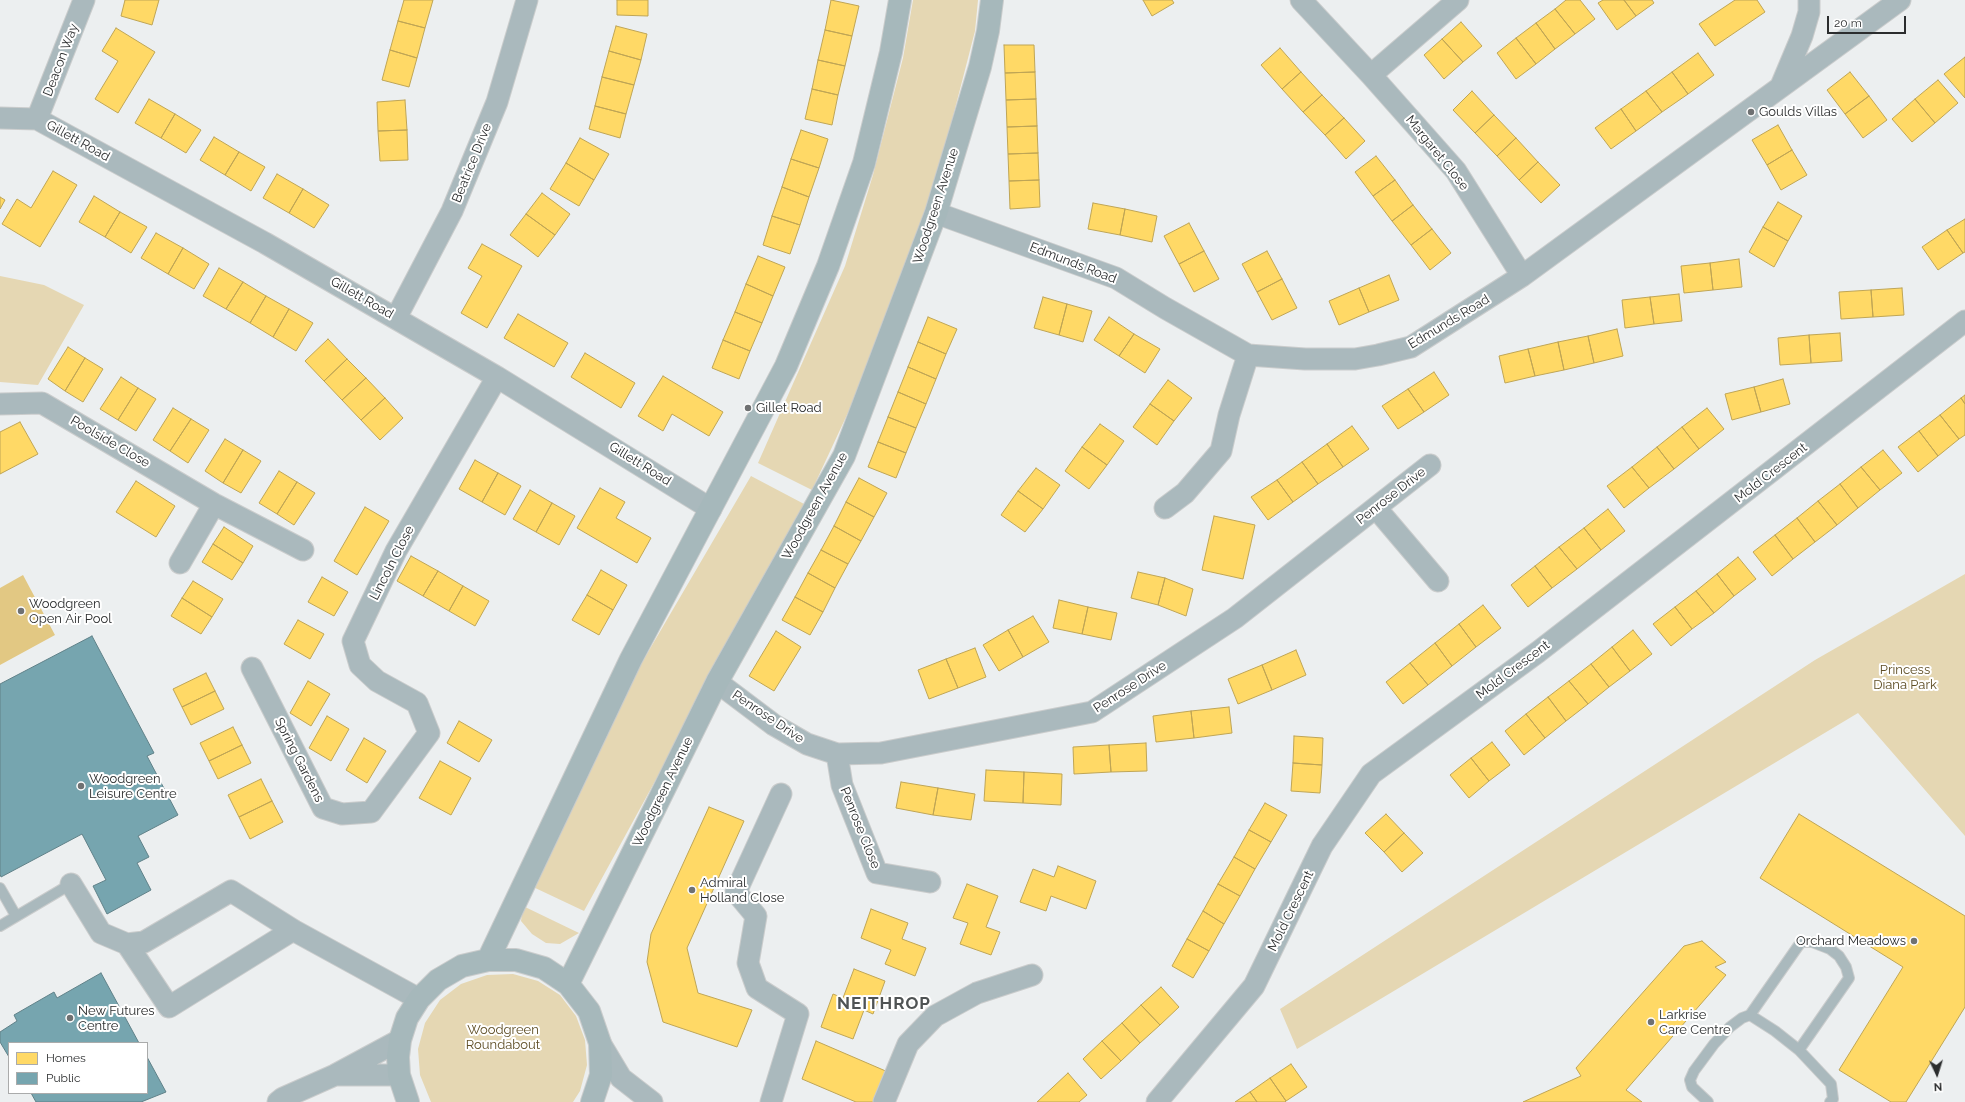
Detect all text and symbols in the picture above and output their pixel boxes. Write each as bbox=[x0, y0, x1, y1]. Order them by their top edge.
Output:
scale bar bbox=[1829, 8, 1908, 34]
text: 20 m bbox=[1834, 16, 1862, 30]
street label: Deacon Way bbox=[40, 21, 82, 99]
place label: Goulds Villas bbox=[1759, 104, 1837, 120]
marker: Goulds Villas bbox=[1746, 107, 1756, 117]
street label: Margaret Close bbox=[1402, 112, 1472, 194]
street label: Gillett Road bbox=[44, 117, 112, 165]
street label: Beatrice Drive bbox=[449, 121, 495, 205]
street label: Woodgreen Avenue bbox=[910, 146, 962, 266]
street label: Edmunds Road bbox=[1027, 239, 1119, 287]
street label: Gillett Road bbox=[328, 274, 396, 322]
street label: Edmunds Road bbox=[1406, 292, 1492, 352]
place label: Gillet Road bbox=[756, 400, 822, 416]
marker: Gillet Road bbox=[743, 403, 753, 413]
street label: Poolside Close bbox=[67, 413, 153, 471]
street label: Gillett Road bbox=[606, 439, 674, 489]
street label: Mold Crescent bbox=[1732, 440, 1810, 506]
street label: Woodgreen Avenue bbox=[779, 450, 851, 562]
street label: Penrose Drive bbox=[1353, 464, 1429, 528]
street label: Lincoln Close bbox=[367, 523, 417, 603]
place label: Woodgreen Open Air Pool bbox=[29, 596, 112, 627]
marker: Woodgreen Open Air Pool bbox=[16, 606, 26, 616]
street label: Mold Crescent bbox=[1473, 637, 1553, 703]
street label: Penrose Drive bbox=[1091, 658, 1169, 716]
park label: Princess Diana Park bbox=[1873, 662, 1937, 693]
street label: Penrose Drive bbox=[729, 687, 807, 747]
street label: Spring Gardens bbox=[271, 715, 327, 805]
street label: Woodgreen Avenue bbox=[630, 734, 696, 850]
place label: Woodgreen Leisure Centre bbox=[89, 771, 177, 802]
marker: Woodgreen Leisure Centre bbox=[76, 781, 86, 791]
street label: Penrose Close bbox=[837, 785, 883, 871]
street label: Mold Crescent bbox=[1265, 868, 1317, 954]
place label: Admiral Holland Close bbox=[700, 875, 784, 906]
marker: Admiral Holland Close bbox=[687, 885, 697, 895]
place label: Orchard Meadows bbox=[1796, 933, 1906, 949]
marker: Orchard Meadows bbox=[1909, 936, 1919, 946]
district label: NEITHROP bbox=[837, 994, 931, 1014]
place label: New Futures Centre bbox=[78, 1003, 155, 1034]
place label: Larkrise Care Centre bbox=[1659, 1007, 1731, 1038]
marker: New Futures Centre bbox=[65, 1013, 75, 1023]
marker: Larkrise Care Centre bbox=[1646, 1017, 1656, 1027]
park label: Woodgreen Roundabout bbox=[466, 1022, 540, 1053]
legend bbox=[8, 1042, 148, 1094]
text: Homes bbox=[46, 1051, 86, 1065]
north arrow bbox=[1917, 1054, 1957, 1094]
text: Public bbox=[46, 1071, 80, 1085]
text: N bbox=[1933, 1080, 1943, 1093]

